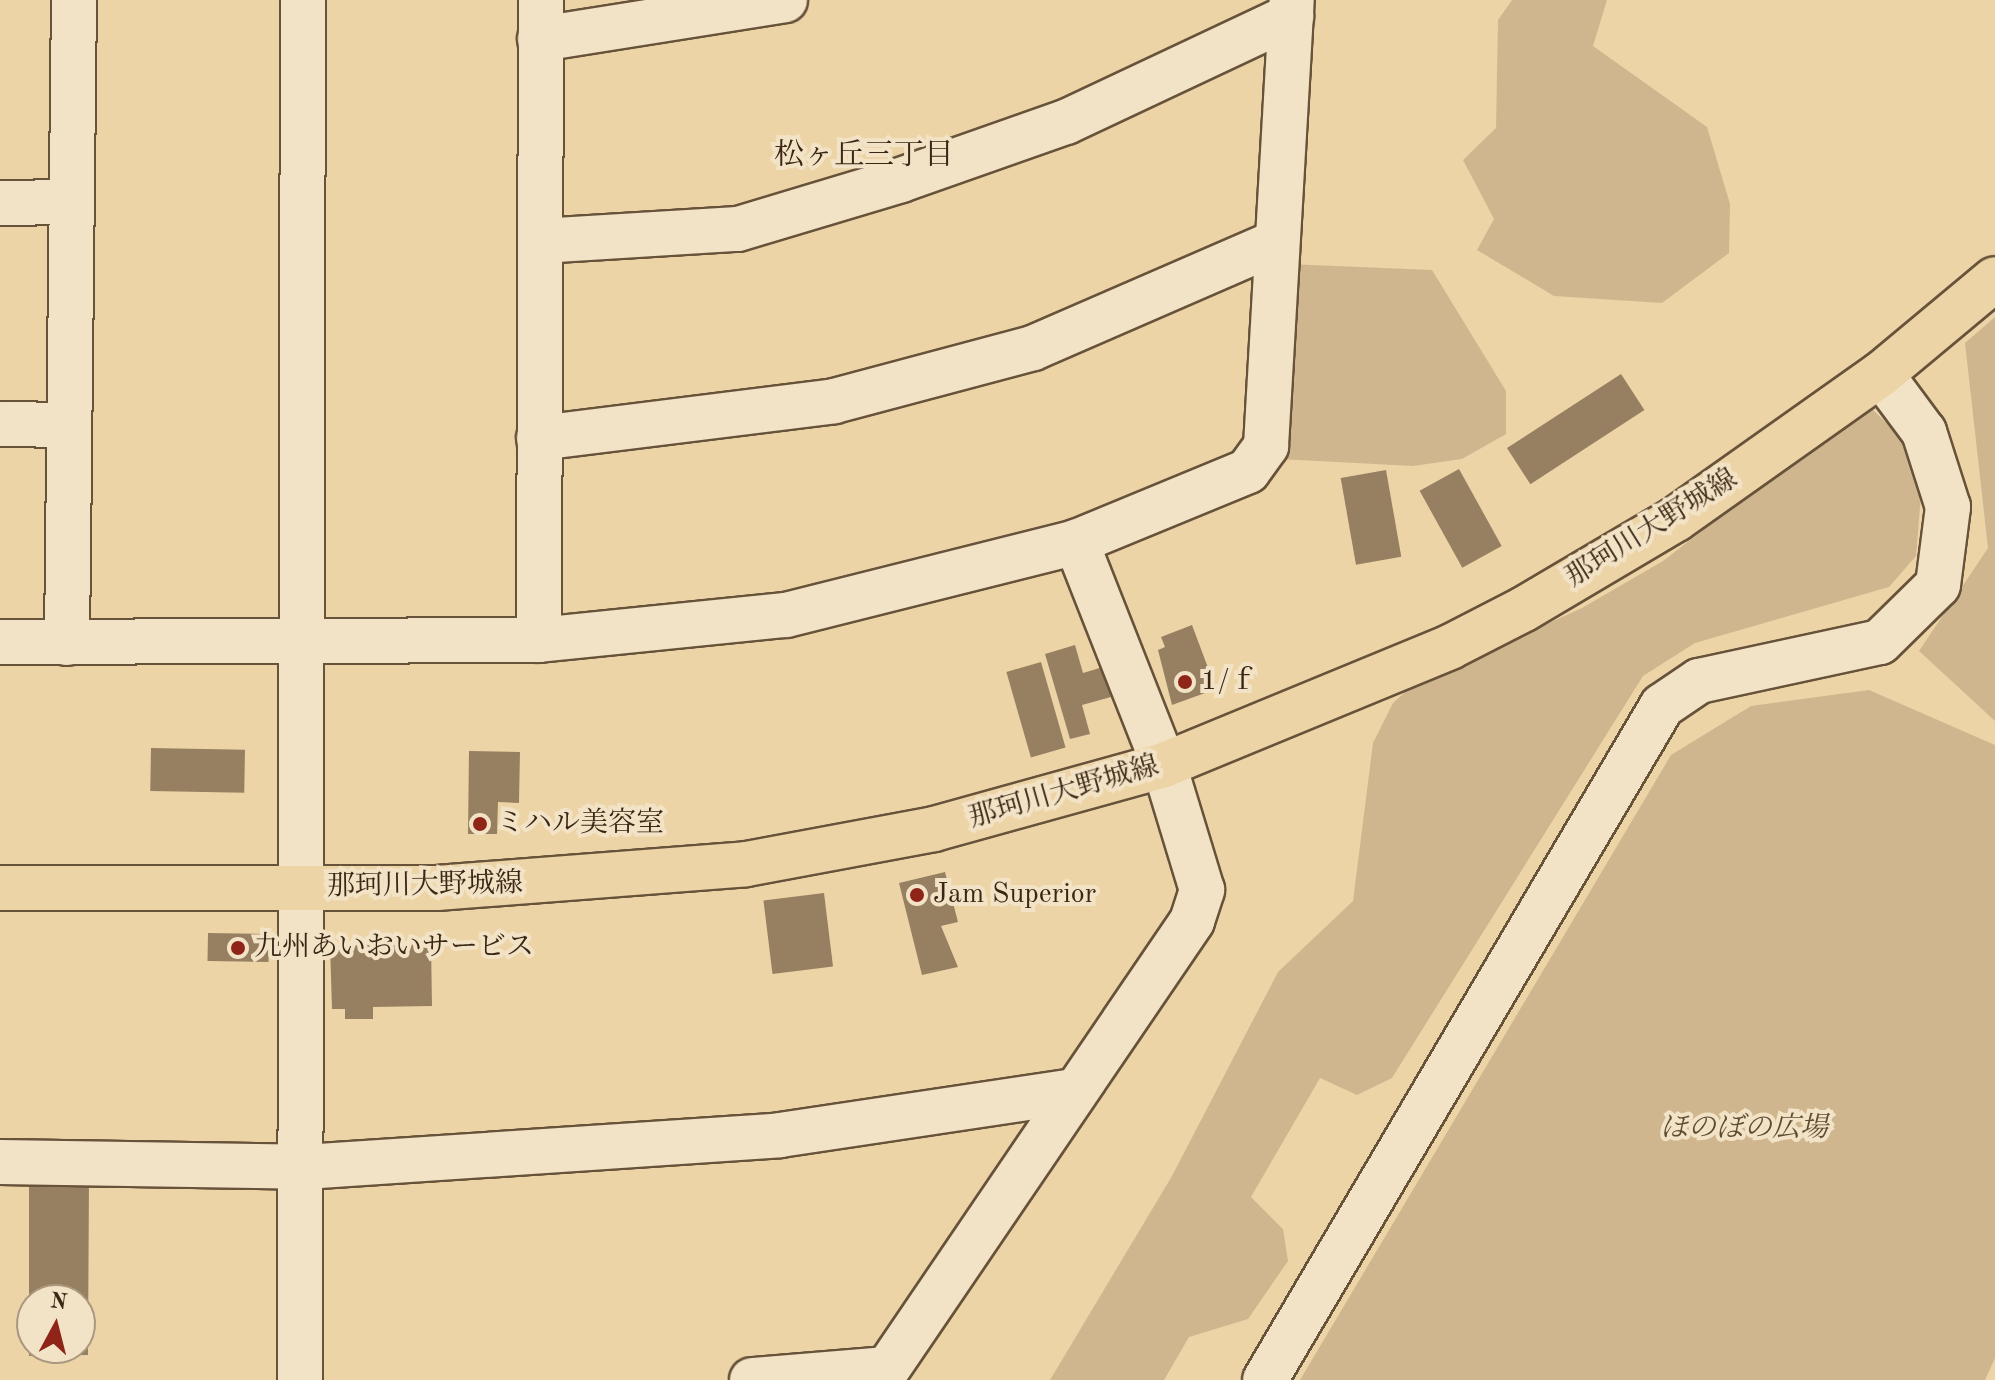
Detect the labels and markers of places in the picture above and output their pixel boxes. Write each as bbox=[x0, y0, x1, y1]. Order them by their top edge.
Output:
place label: 1/ｆ bbox=[1201, 665, 1258, 699]
marker: 1/ｆ bbox=[1176, 673, 1194, 691]
place label: ミハル美容室 bbox=[496, 807, 664, 841]
marker: ミハル美容室 bbox=[471, 815, 489, 833]
place label: Jam Superior bbox=[933, 878, 1096, 912]
marker: Jam Superior bbox=[908, 886, 926, 904]
place label: 九州あいおいサービス bbox=[254, 931, 534, 965]
marker: 九州あいおいサービス bbox=[229, 939, 247, 957]

